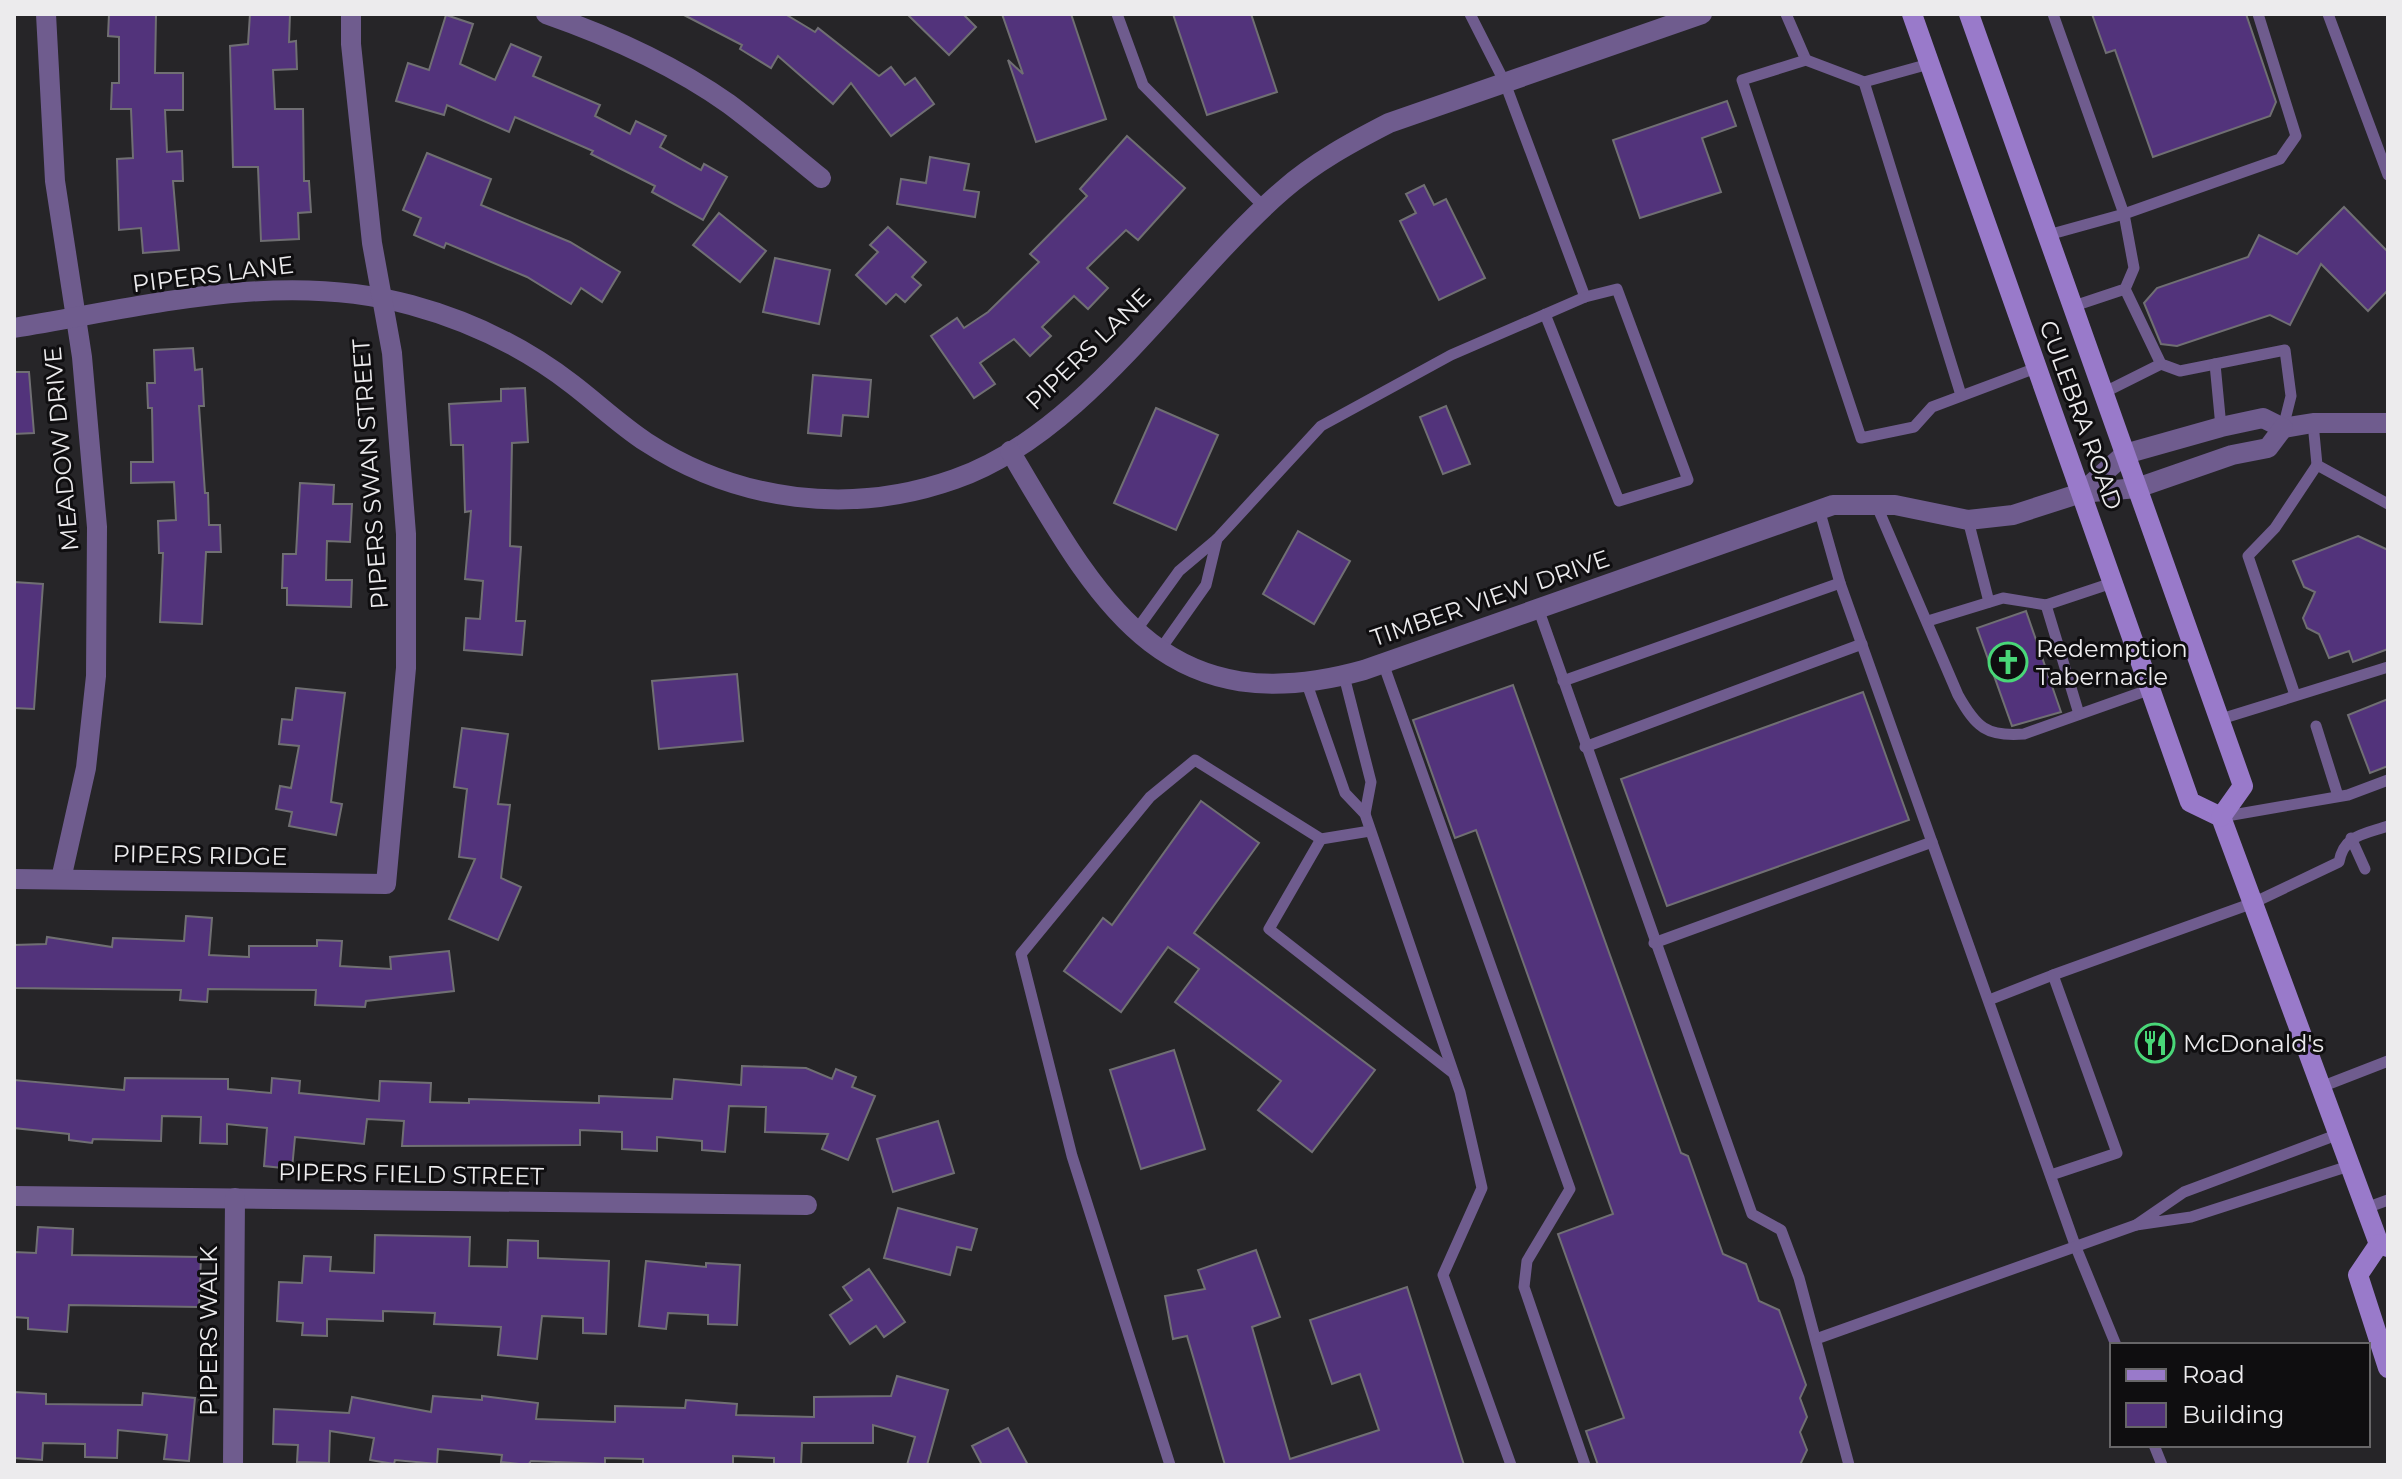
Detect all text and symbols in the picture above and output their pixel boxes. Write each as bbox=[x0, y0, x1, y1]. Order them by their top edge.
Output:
street label: PIPERS LANE bbox=[131, 250, 295, 298]
street label: PIPERS LANE bbox=[1019, 282, 1157, 416]
street label: CULEBRA ROAD bbox=[2033, 316, 2129, 514]
street label: PIPERS SWAN STREET bbox=[346, 338, 394, 610]
street label: MEADOW DRIVE bbox=[38, 346, 84, 552]
street label: TIMBER VIEW DRIVE bbox=[1367, 543, 1613, 653]
place label: Redemption Tabernacle bbox=[2036, 634, 2188, 691]
church icon: Redemption Tabernacle bbox=[1987, 641, 2029, 683]
street label: PIPERS RIDGE bbox=[112, 839, 288, 871]
restaurant icon: McDonald's bbox=[2134, 1022, 2176, 1064]
place label: McDonald's bbox=[2183, 1029, 2324, 1058]
street label: PIPERS FIELD STREET bbox=[278, 1157, 544, 1191]
street label: PIPERS WALK bbox=[194, 1246, 223, 1416]
legend bbox=[2110, 1343, 2370, 1447]
text: Road bbox=[2182, 1360, 2245, 1389]
text: Building bbox=[2182, 1400, 2285, 1429]

